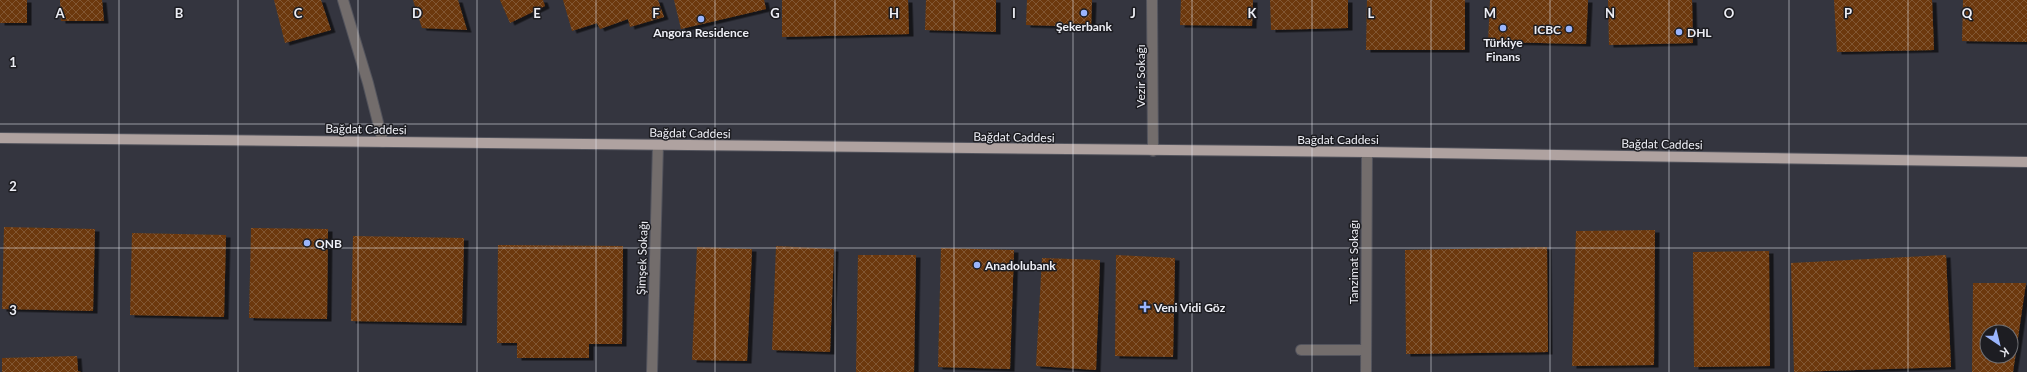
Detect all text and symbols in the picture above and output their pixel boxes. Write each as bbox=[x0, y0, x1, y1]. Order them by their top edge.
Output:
text: A bbox=[54, 5, 65, 21]
text: B bbox=[175, 5, 184, 21]
text: C bbox=[294, 5, 303, 21]
text: D bbox=[412, 5, 422, 21]
text: E bbox=[533, 5, 541, 21]
text: F bbox=[652, 5, 660, 21]
text: G bbox=[770, 5, 780, 21]
text: H bbox=[889, 5, 899, 21]
text: I bbox=[1012, 5, 1016, 21]
text: J bbox=[1130, 5, 1136, 21]
text: K bbox=[1248, 5, 1258, 21]
text: L bbox=[1368, 5, 1375, 21]
text: M bbox=[1484, 5, 1496, 21]
text: N bbox=[1605, 5, 1615, 21]
text: O bbox=[1724, 5, 1735, 21]
text: P bbox=[1844, 5, 1852, 21]
text: Q bbox=[1962, 5, 1973, 21]
marker: Şekerbank bbox=[1079, 8, 1089, 18]
marker: Angora Residence bbox=[696, 14, 706, 24]
place label: Şekerbank bbox=[1056, 19, 1113, 34]
place label: ICBC bbox=[1534, 22, 1561, 37]
marker: Türkiye Finans bbox=[1498, 23, 1508, 33]
marker: ICBC bbox=[1564, 24, 1574, 34]
place label: Angora Residence bbox=[652, 25, 749, 40]
place label: DHL bbox=[1687, 25, 1712, 40]
marker: DHL bbox=[1674, 27, 1684, 37]
place label: Türkiye Finans bbox=[1483, 35, 1523, 64]
street label: Vezir Sokağı bbox=[1133, 44, 1148, 108]
text: 1 bbox=[9, 54, 17, 70]
street label: Bağdat Caddesi bbox=[325, 121, 407, 137]
street label: Bağdat Caddesi bbox=[649, 125, 731, 141]
street label: Bağdat Caddesi bbox=[973, 129, 1055, 145]
street label: Bağdat Caddesi bbox=[1297, 132, 1379, 147]
street label: Bağdat Caddesi bbox=[1621, 136, 1703, 152]
text: 2 bbox=[9, 178, 17, 194]
street label: Tanzimat Sokağı bbox=[1346, 220, 1361, 304]
street label: Şimşek Sokağı bbox=[633, 221, 651, 295]
place label: QNB bbox=[315, 236, 342, 251]
marker: QNB bbox=[302, 238, 312, 248]
place label: Anadolubank bbox=[984, 258, 1056, 273]
marker: Anadolubank bbox=[972, 260, 982, 270]
place label: Veni Vidi Göz bbox=[1153, 300, 1226, 315]
marker: Veni Vidi Göz bbox=[1139, 301, 1151, 313]
text: 3 bbox=[9, 302, 17, 318]
north arrow bbox=[1979, 324, 2019, 364]
text: K bbox=[1998, 345, 2012, 360]

